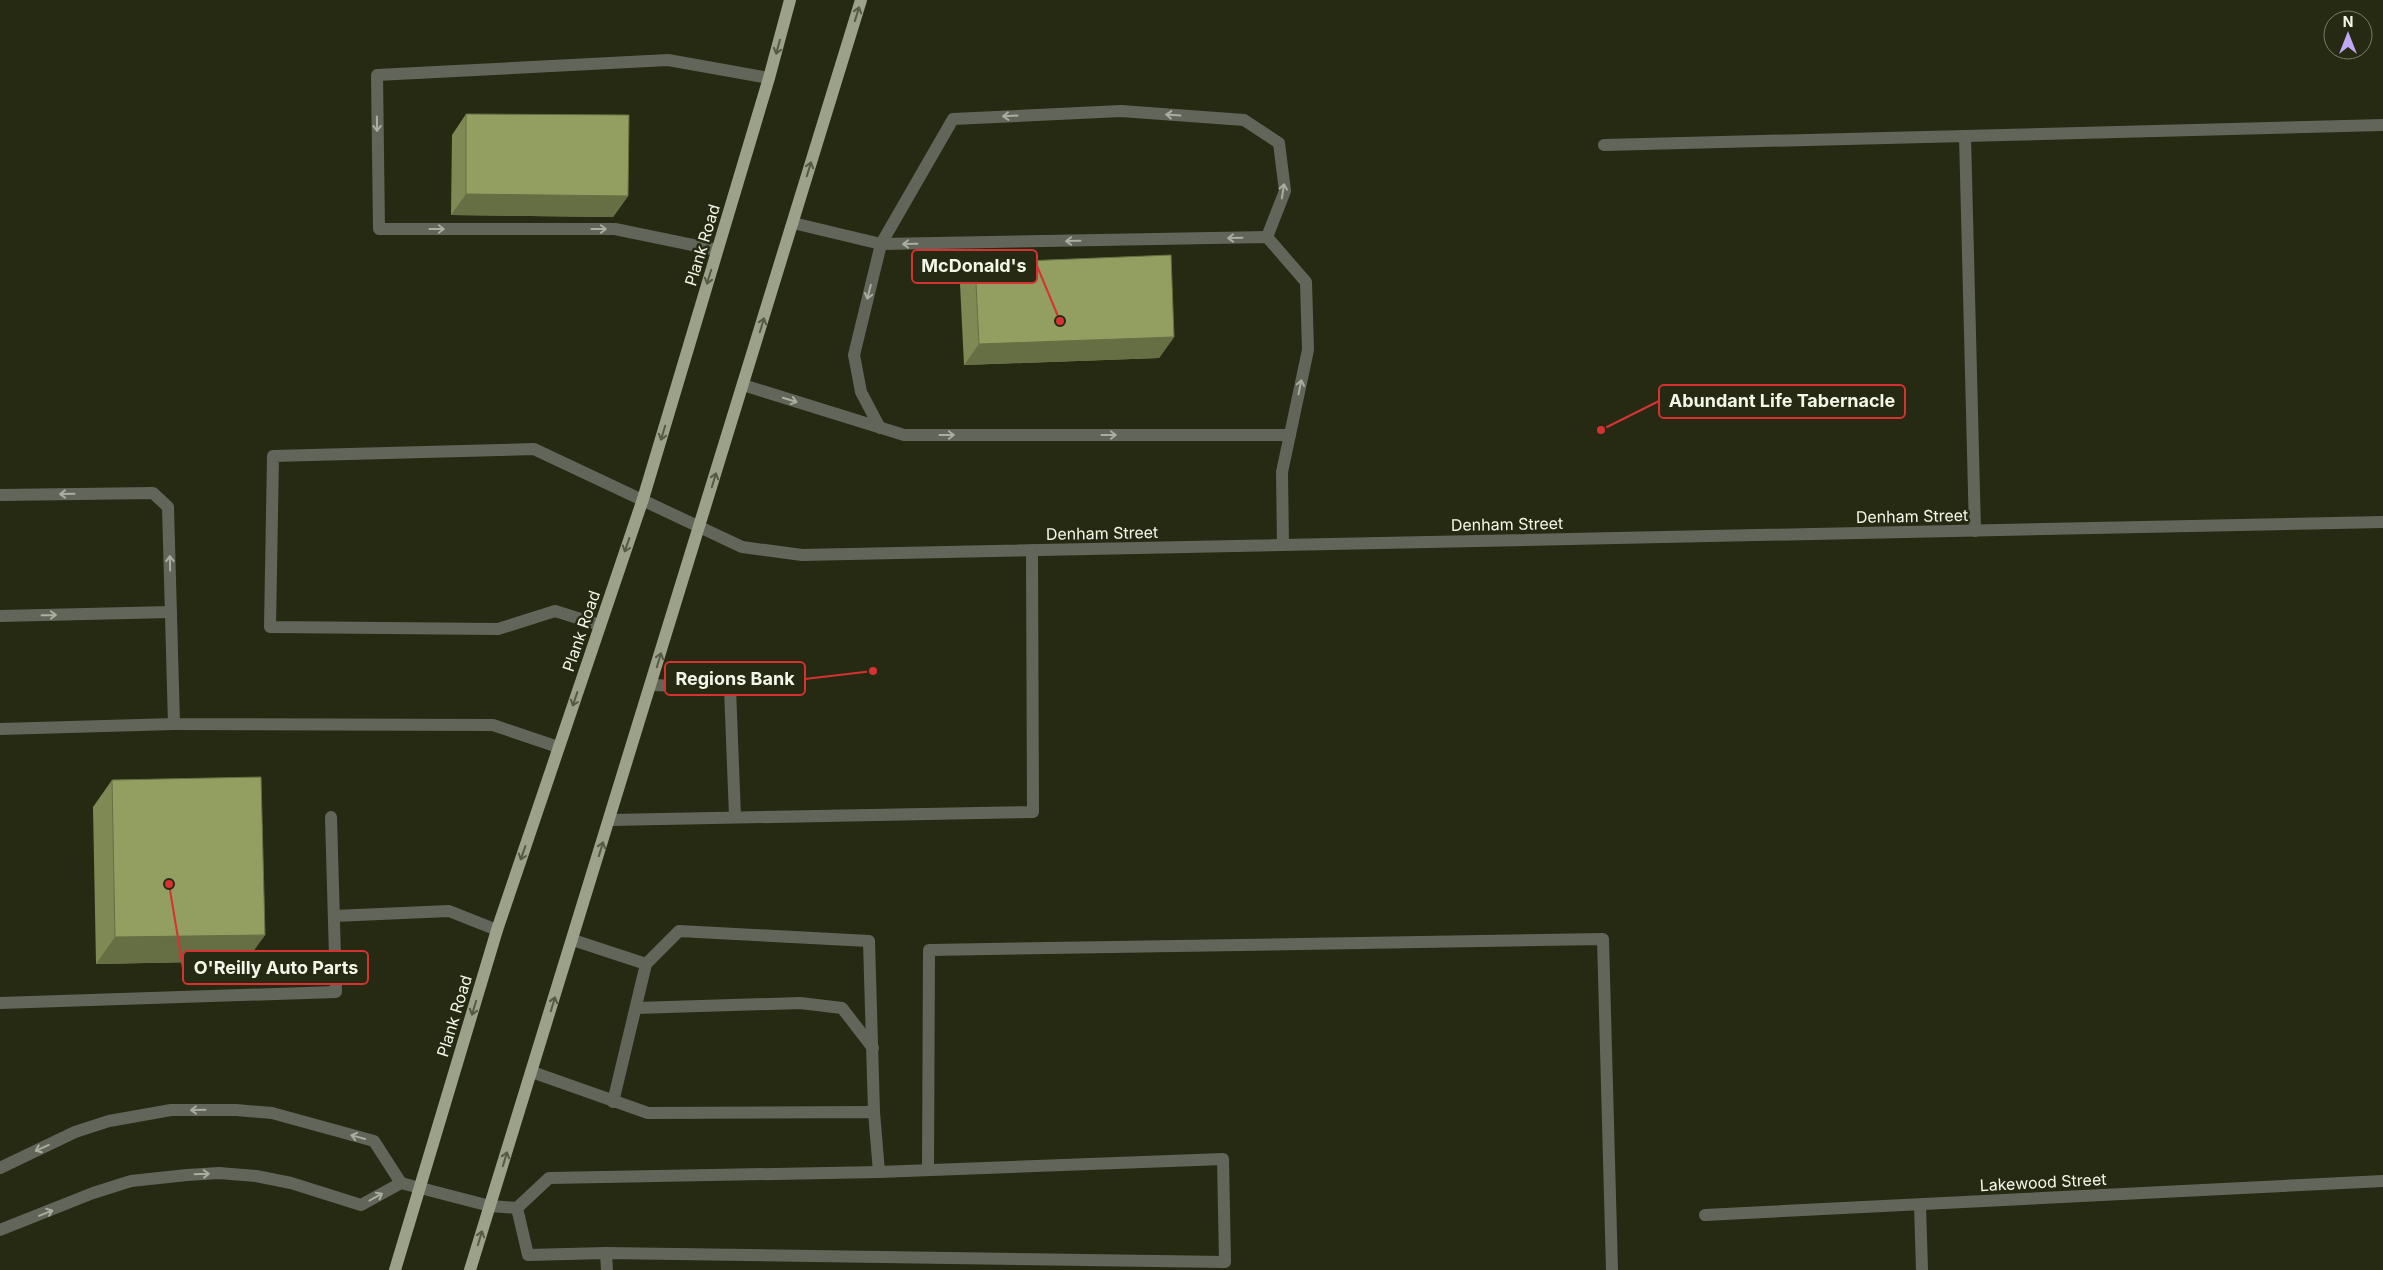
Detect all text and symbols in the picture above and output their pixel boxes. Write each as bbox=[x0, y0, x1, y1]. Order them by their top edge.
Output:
one-way arrow bbox=[852, 6, 862, 22]
north arrow bbox=[2323, 10, 2373, 60]
text: N bbox=[2343, 13, 2353, 30]
one-way arrow bbox=[772, 39, 782, 55]
one-way arrow bbox=[1165, 110, 1181, 119]
one-way arrow bbox=[1003, 112, 1019, 121]
one-way arrow bbox=[372, 116, 382, 132]
one-way arrow bbox=[805, 162, 815, 178]
one-way arrow bbox=[1278, 184, 1288, 200]
street label: Plank Road bbox=[680, 202, 724, 288]
one-way arrow bbox=[428, 224, 444, 234]
one-way arrow bbox=[590, 224, 607, 234]
one-way arrow bbox=[1227, 233, 1243, 242]
one-way arrow bbox=[1065, 236, 1081, 246]
one-way arrow bbox=[902, 239, 918, 249]
callout: McDonald's bbox=[912, 250, 1037, 283]
text: McDonald's bbox=[921, 255, 1027, 276]
one-way arrow bbox=[704, 269, 714, 285]
one-way arrow bbox=[864, 283, 874, 299]
one-way arrow bbox=[757, 317, 767, 333]
one-way arrow bbox=[1296, 380, 1305, 396]
callout: Abundant Life Tabernacle bbox=[1659, 385, 1905, 418]
text: Abundant Life Tabernacle bbox=[1669, 390, 1895, 411]
one-way arrow bbox=[781, 395, 797, 405]
one-way arrow bbox=[657, 424, 667, 440]
one-way arrow bbox=[938, 430, 955, 440]
one-way arrow bbox=[1101, 430, 1117, 440]
one-way arrow bbox=[710, 472, 720, 488]
one-way arrow bbox=[60, 489, 76, 499]
street label: Denham Street bbox=[1856, 505, 1968, 527]
street label: Denham Street bbox=[1451, 513, 1563, 535]
street label: Denham Street bbox=[1046, 522, 1158, 544]
one-way arrow bbox=[622, 537, 631, 553]
one-way arrow bbox=[165, 555, 174, 571]
street label: Plank Road bbox=[558, 588, 604, 674]
one-way arrow bbox=[40, 610, 56, 619]
one-way arrow bbox=[655, 652, 665, 668]
callout: Regions Bank bbox=[665, 662, 805, 695]
text: Regions Bank bbox=[675, 668, 795, 689]
one-way arrow bbox=[570, 691, 579, 706]
one-way arrow bbox=[597, 841, 606, 857]
one-way arrow bbox=[518, 845, 527, 860]
callout: O'Reilly Auto Parts bbox=[183, 951, 368, 984]
text: O'Reilly Auto Parts bbox=[194, 957, 358, 978]
street label: Plank Road bbox=[432, 973, 476, 1059]
one-way arrow bbox=[549, 996, 558, 1012]
one-way arrow bbox=[468, 1000, 478, 1016]
one-way arrow bbox=[191, 1105, 207, 1115]
one-way arrow bbox=[350, 1132, 366, 1141]
one-way arrow bbox=[35, 1143, 50, 1153]
one-way arrow bbox=[500, 1151, 510, 1167]
one-way arrow bbox=[194, 1169, 210, 1178]
street label: Lakewood Street bbox=[1979, 1169, 2107, 1195]
one-way arrow bbox=[368, 1191, 382, 1201]
one-way arrow bbox=[38, 1207, 53, 1216]
one-way arrow bbox=[476, 1230, 486, 1246]

